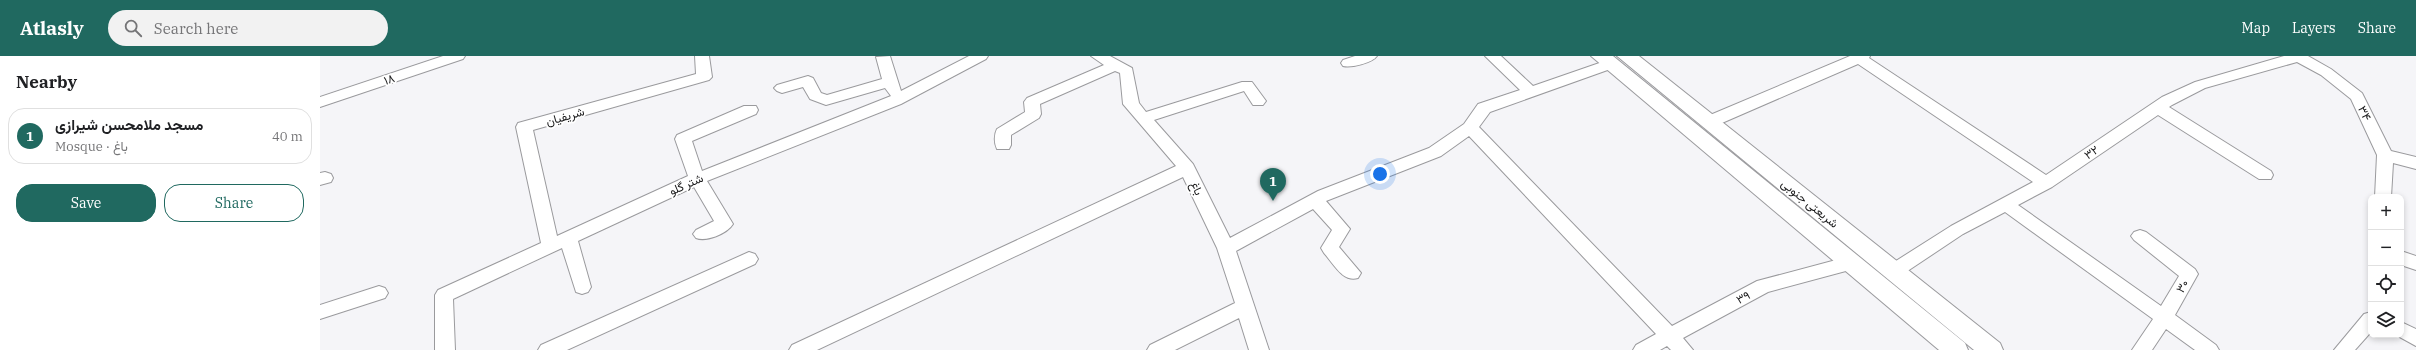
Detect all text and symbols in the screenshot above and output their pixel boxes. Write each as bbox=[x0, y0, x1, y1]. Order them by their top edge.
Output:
search box bbox=[108, 10, 388, 46]
text: Atlasly bbox=[20, 16, 84, 40]
icon: search bbox=[122, 17, 144, 39]
text: Search here bbox=[154, 19, 238, 38]
text: Map bbox=[2242, 19, 2270, 37]
text: Layers bbox=[2292, 19, 2336, 37]
text: Share bbox=[2358, 19, 2396, 37]
street label: ۱۸ bbox=[382, 70, 396, 88]
text: Nearby bbox=[16, 71, 77, 93]
street label: شریفیان bbox=[544, 103, 586, 130]
street label: ۳۴ bbox=[2355, 103, 2375, 123]
text: مسجد ملامحسن شیرازی bbox=[55, 115, 203, 134]
text: 1 bbox=[26, 128, 34, 145]
text: 40 m bbox=[272, 128, 303, 145]
text: Mosque · باغ bbox=[55, 138, 128, 155]
street label: ۳۲ bbox=[2081, 142, 2101, 162]
your location bbox=[1370, 164, 1390, 184]
pin: 1 bbox=[1260, 168, 1286, 201]
street label: شتر گلو bbox=[667, 170, 706, 199]
street label: شریعتی جنوبی bbox=[1778, 175, 1842, 231]
street label: باغ bbox=[1185, 179, 1207, 198]
button: Save bbox=[16, 184, 156, 222]
button: Share bbox=[164, 184, 304, 222]
map controls bbox=[2368, 194, 2404, 338]
button: + bbox=[2368, 194, 2404, 230]
button: − bbox=[2368, 230, 2404, 266]
button: locate bbox=[2368, 266, 2404, 302]
street label: ۳۰ bbox=[2172, 277, 2192, 295]
street label: ۳۹ bbox=[1733, 287, 1753, 307]
button: layers bbox=[2368, 302, 2404, 338]

